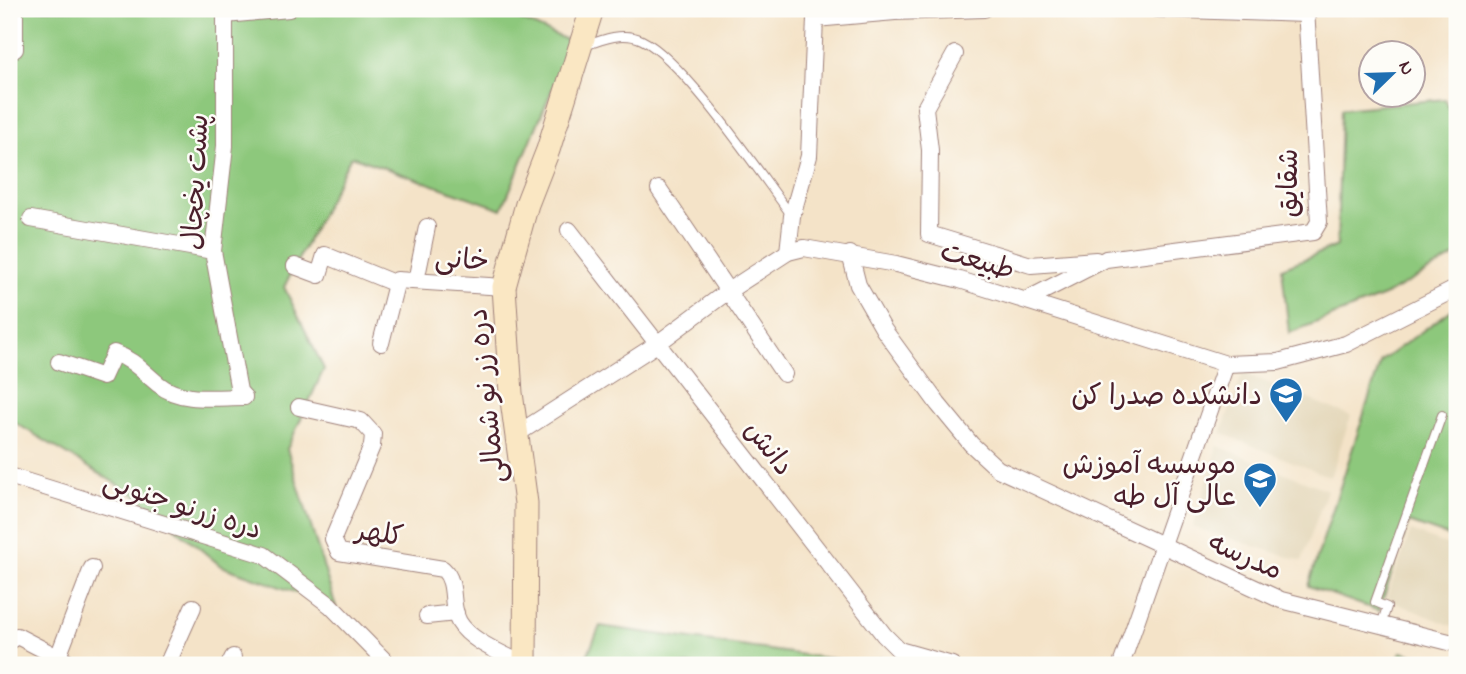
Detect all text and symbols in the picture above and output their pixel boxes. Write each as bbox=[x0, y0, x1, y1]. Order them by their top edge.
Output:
north arrow bbox=[1358, 38, 1428, 108]
text: N bbox=[1390, 57, 1420, 80]
street label: پشت یخچال bbox=[173, 113, 222, 251]
street label: شقایق bbox=[1270, 149, 1311, 217]
street label: طبیعت bbox=[935, 232, 1019, 293]
street label: خانی bbox=[433, 239, 490, 284]
street label: دره زر نو شمالی bbox=[459, 306, 518, 485]
school or university icon: دانشکده صدرا کن bbox=[1267, 375, 1305, 424]
place label: دانشکده صدرا کن bbox=[1071, 377, 1262, 418]
street label: دانش bbox=[732, 413, 802, 486]
place label: موسسه آموزش عالی آل طه bbox=[1062, 446, 1236, 519]
school or university icon: موسسه آموزش عالی آل طه bbox=[1241, 460, 1279, 509]
street label: دره زرنو جنوبی bbox=[97, 462, 267, 552]
street label: کلهر bbox=[351, 511, 406, 559]
street label: مدرسه bbox=[1201, 524, 1288, 593]

